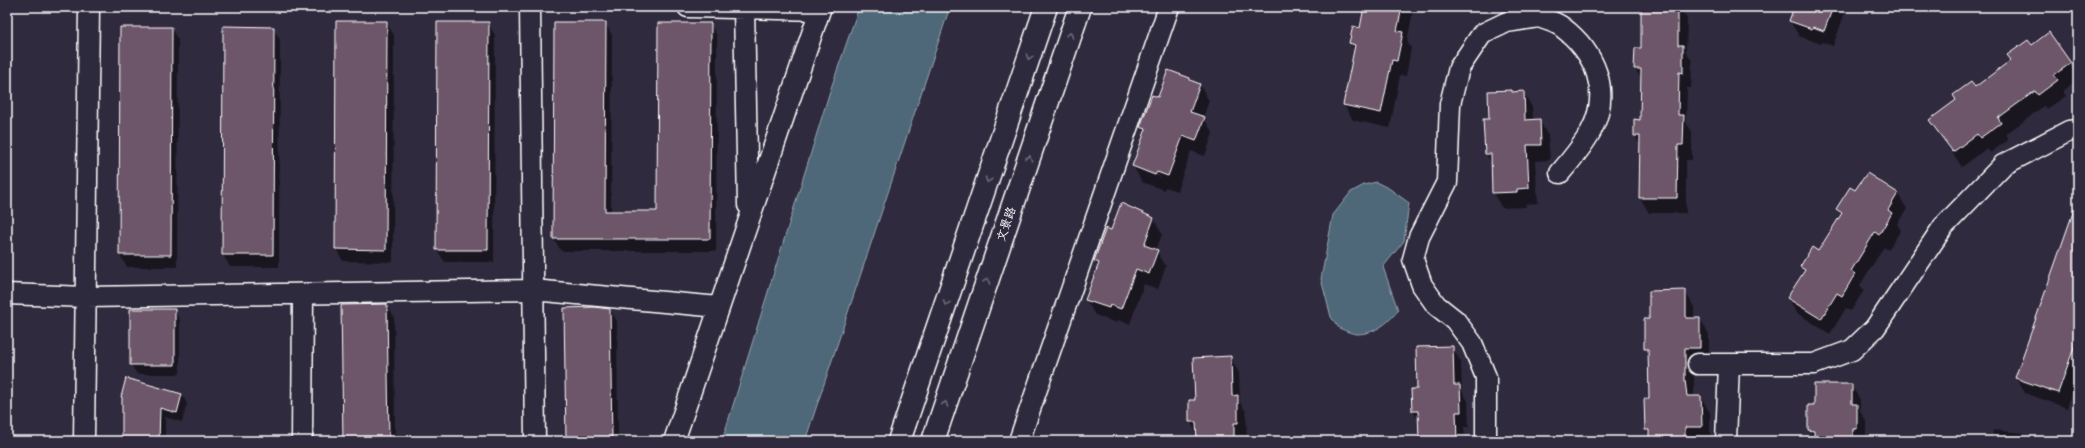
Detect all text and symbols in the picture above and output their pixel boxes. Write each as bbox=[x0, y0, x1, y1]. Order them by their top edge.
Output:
one-way arrow bbox=[1066, 31, 1074, 38]
one-way arrow bbox=[1026, 54, 1034, 61]
one-way arrow bbox=[1024, 154, 1032, 161]
one-way arrow bbox=[984, 177, 992, 184]
street label: 文景路 bbox=[994, 205, 1020, 244]
one-way arrow bbox=[982, 278, 991, 285]
one-way arrow bbox=[942, 300, 951, 307]
one-way arrow bbox=[940, 401, 949, 408]

